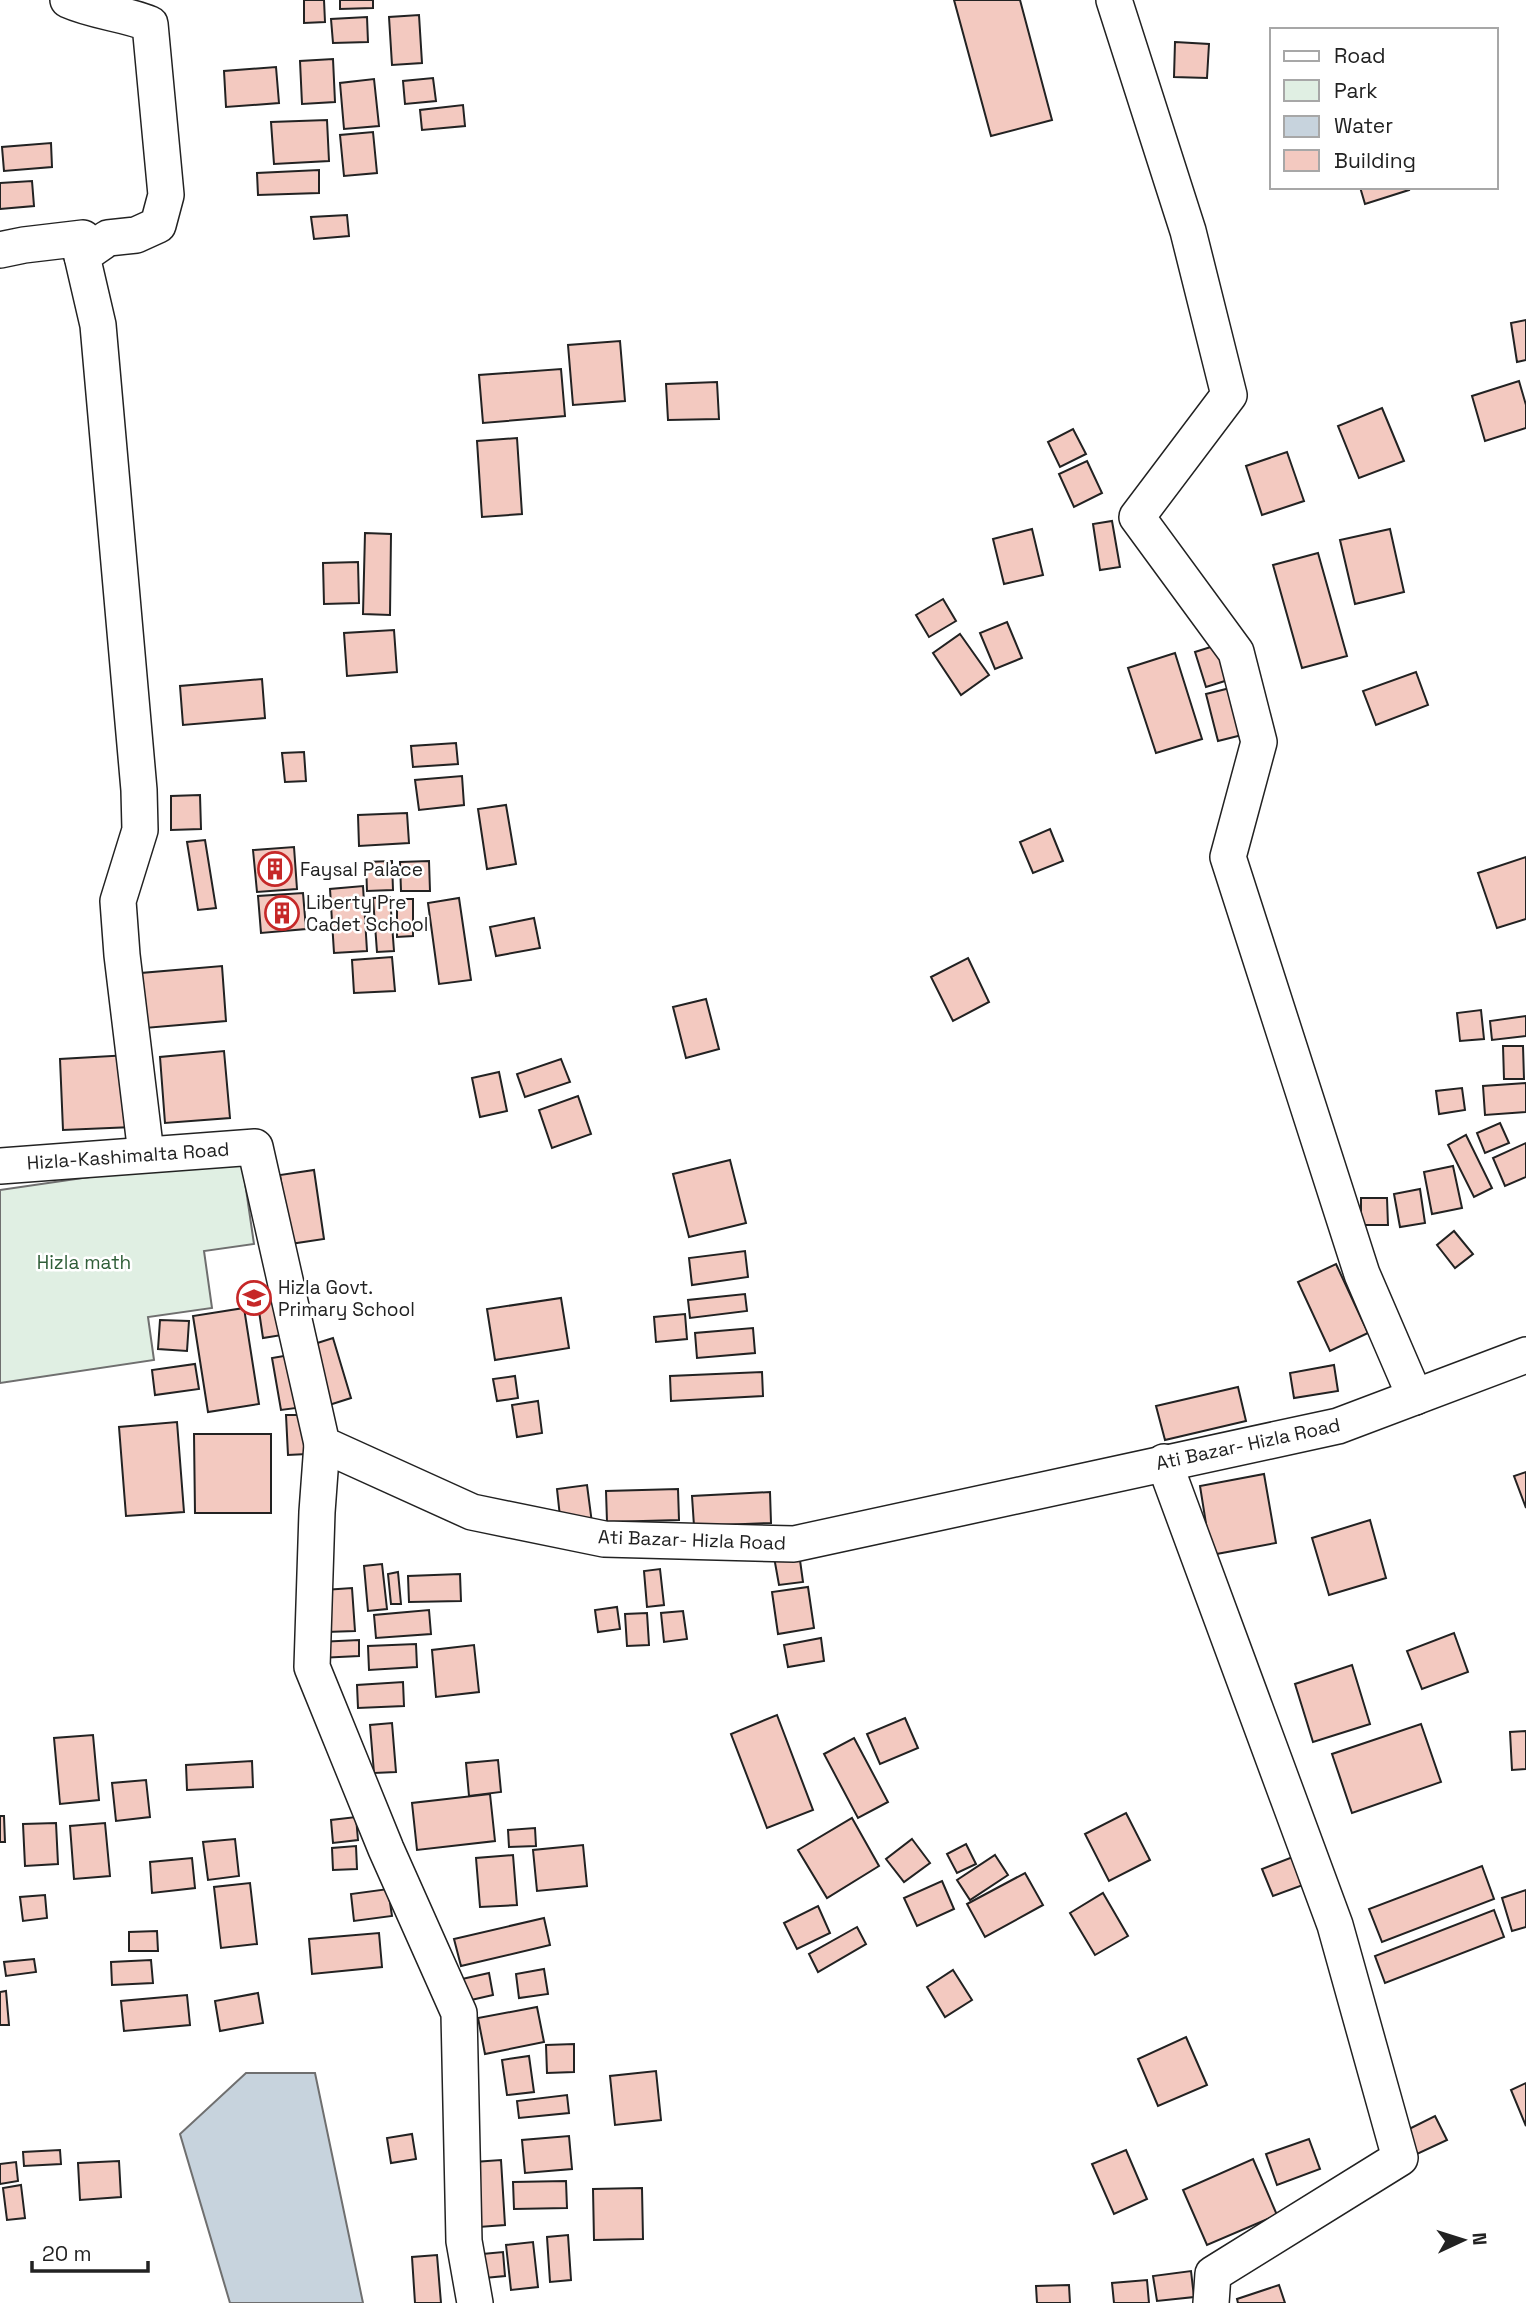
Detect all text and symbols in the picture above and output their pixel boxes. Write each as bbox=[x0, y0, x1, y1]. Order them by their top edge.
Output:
legend bbox=[1270, 28, 1498, 189]
text: Road bbox=[1334, 42, 1386, 69]
text: Park bbox=[1334, 77, 1378, 104]
text: Water bbox=[1334, 112, 1393, 139]
text: Building bbox=[1334, 147, 1416, 174]
building icon: Faysal Palace bbox=[256, 850, 294, 888]
place label: Faysal Palace bbox=[300, 857, 423, 882]
place label: Liberty Pre Cadet School bbox=[306, 890, 428, 937]
building icon: Liberty Pre Cadet School bbox=[263, 894, 301, 932]
street label: Hizla-Kashimalta Road bbox=[26, 1136, 230, 1176]
park label: Hizla math bbox=[37, 1250, 131, 1275]
place label: Hizla Govt. Primary School bbox=[278, 1275, 415, 1322]
school or university icon: Hizla Govt. Primary School bbox=[235, 1279, 273, 1317]
street label: Ati Bazar- Hizla Road bbox=[1153, 1412, 1343, 1476]
street label: Ati Bazar- Hizla Road bbox=[598, 1524, 786, 1556]
north arrow bbox=[1428, 2205, 1498, 2275]
scale bar bbox=[32, 2230, 147, 2274]
text: N bbox=[1467, 2232, 1492, 2246]
text: 20 m bbox=[42, 2240, 92, 2267]

